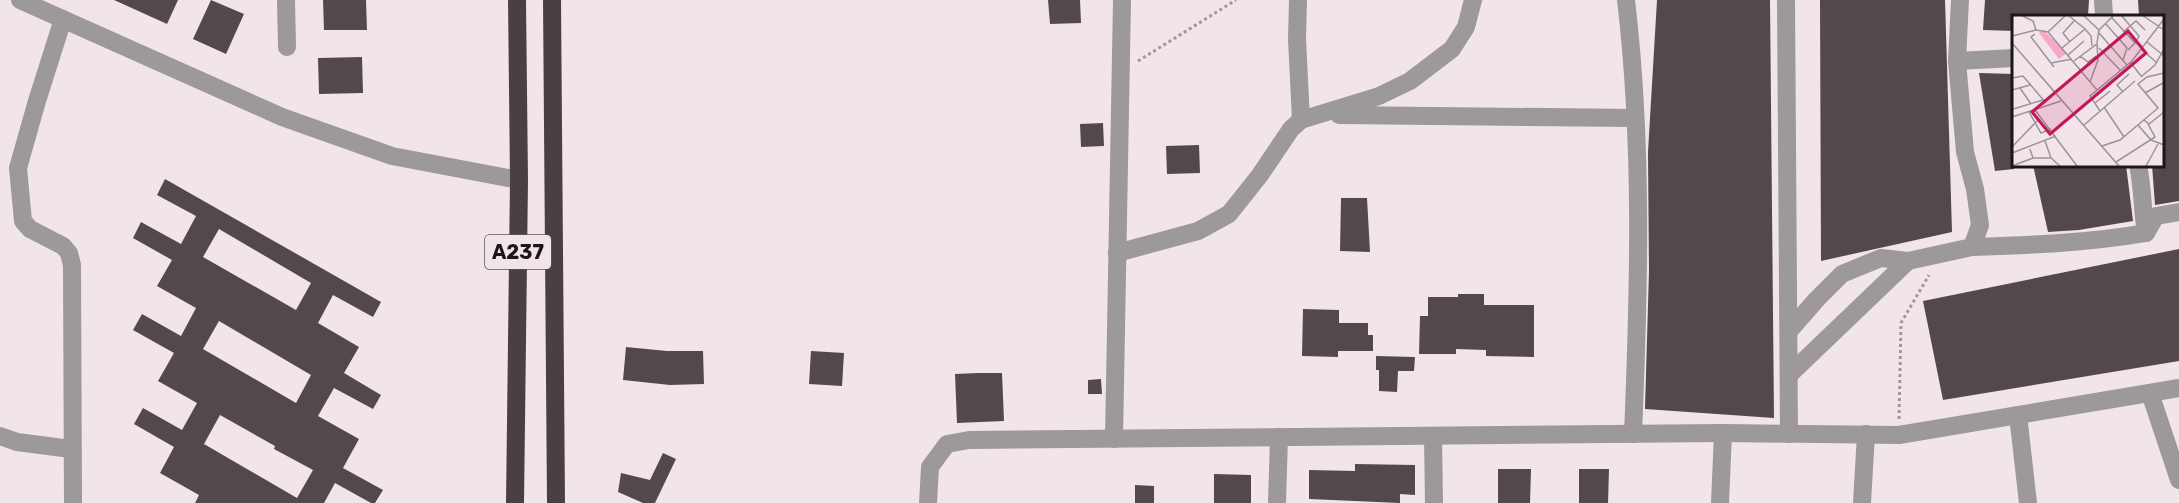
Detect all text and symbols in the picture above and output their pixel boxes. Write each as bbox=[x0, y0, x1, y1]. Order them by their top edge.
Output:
inset map bbox=[2012, 15, 2164, 166]
road number: A237 bbox=[485, 235, 551, 269]

